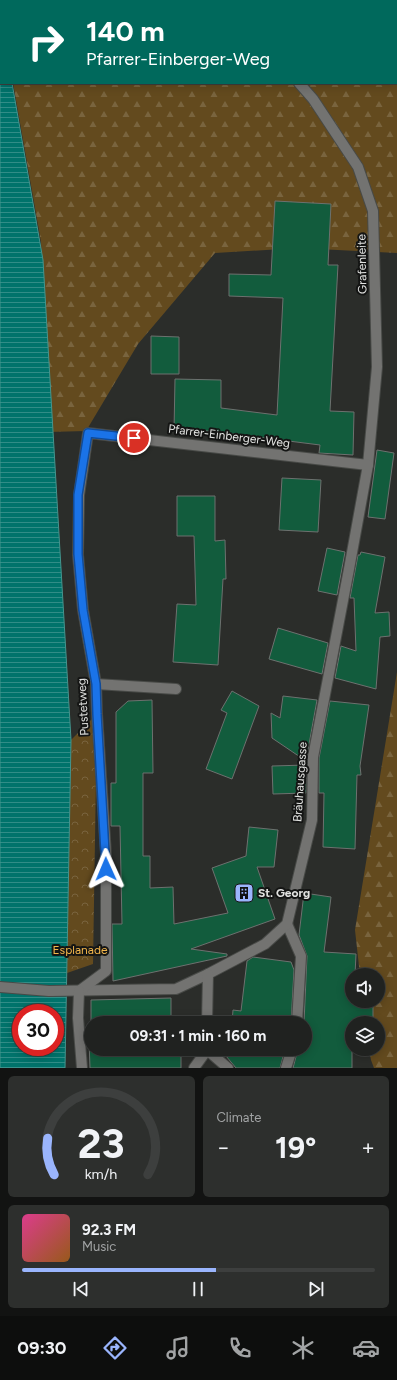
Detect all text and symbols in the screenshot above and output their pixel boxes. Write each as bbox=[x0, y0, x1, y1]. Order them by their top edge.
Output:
text: 140 m bbox=[86, 14, 165, 48]
icon: right bbox=[20, 16, 72, 68]
text: Pfarrer-Einberger-Weg bbox=[86, 48, 270, 70]
street label: Grafenleite bbox=[354, 233, 370, 294]
pin bbox=[117, 421, 151, 455]
street label: Pfarrer-Einberger-Weg bbox=[167, 422, 291, 450]
icon: arrive bbox=[123, 427, 145, 449]
street label: Pustetweg bbox=[75, 678, 91, 736]
street label: Bräuhausgasse bbox=[290, 741, 310, 822]
position arrow bbox=[85, 848, 127, 890]
building icon: St. Georg bbox=[233, 882, 255, 904]
place label: St. Georg bbox=[258, 886, 310, 900]
park label: Esplanade bbox=[53, 943, 108, 957]
map controls bbox=[345, 968, 385, 1056]
button: sound bbox=[345, 968, 385, 1008]
speed limit sign: 30 bbox=[12, 1004, 64, 1056]
button: layers bbox=[345, 1016, 385, 1056]
text: 09:31 · 1 min · 160 m bbox=[130, 1027, 266, 1045]
text: Climate bbox=[217, 1110, 261, 1125]
text: 23 bbox=[78, 1117, 125, 1167]
text: 19° bbox=[275, 1129, 316, 1166]
text: − bbox=[217, 1134, 230, 1161]
text: + bbox=[361, 1134, 375, 1161]
text: km/h bbox=[85, 1164, 118, 1182]
text: 92.3 FM bbox=[82, 1221, 136, 1239]
text: Music bbox=[82, 1239, 116, 1254]
icon: previous bbox=[70, 1278, 92, 1300]
icon: pause bbox=[187, 1278, 209, 1300]
icon: next bbox=[305, 1278, 327, 1300]
icon: directions bbox=[101, 1334, 129, 1362]
icon: music bbox=[164, 1334, 192, 1362]
icon: phone bbox=[226, 1334, 254, 1362]
icon: climate bbox=[289, 1334, 317, 1362]
icon: car bbox=[352, 1334, 380, 1362]
text: 09:30 bbox=[17, 1337, 67, 1359]

